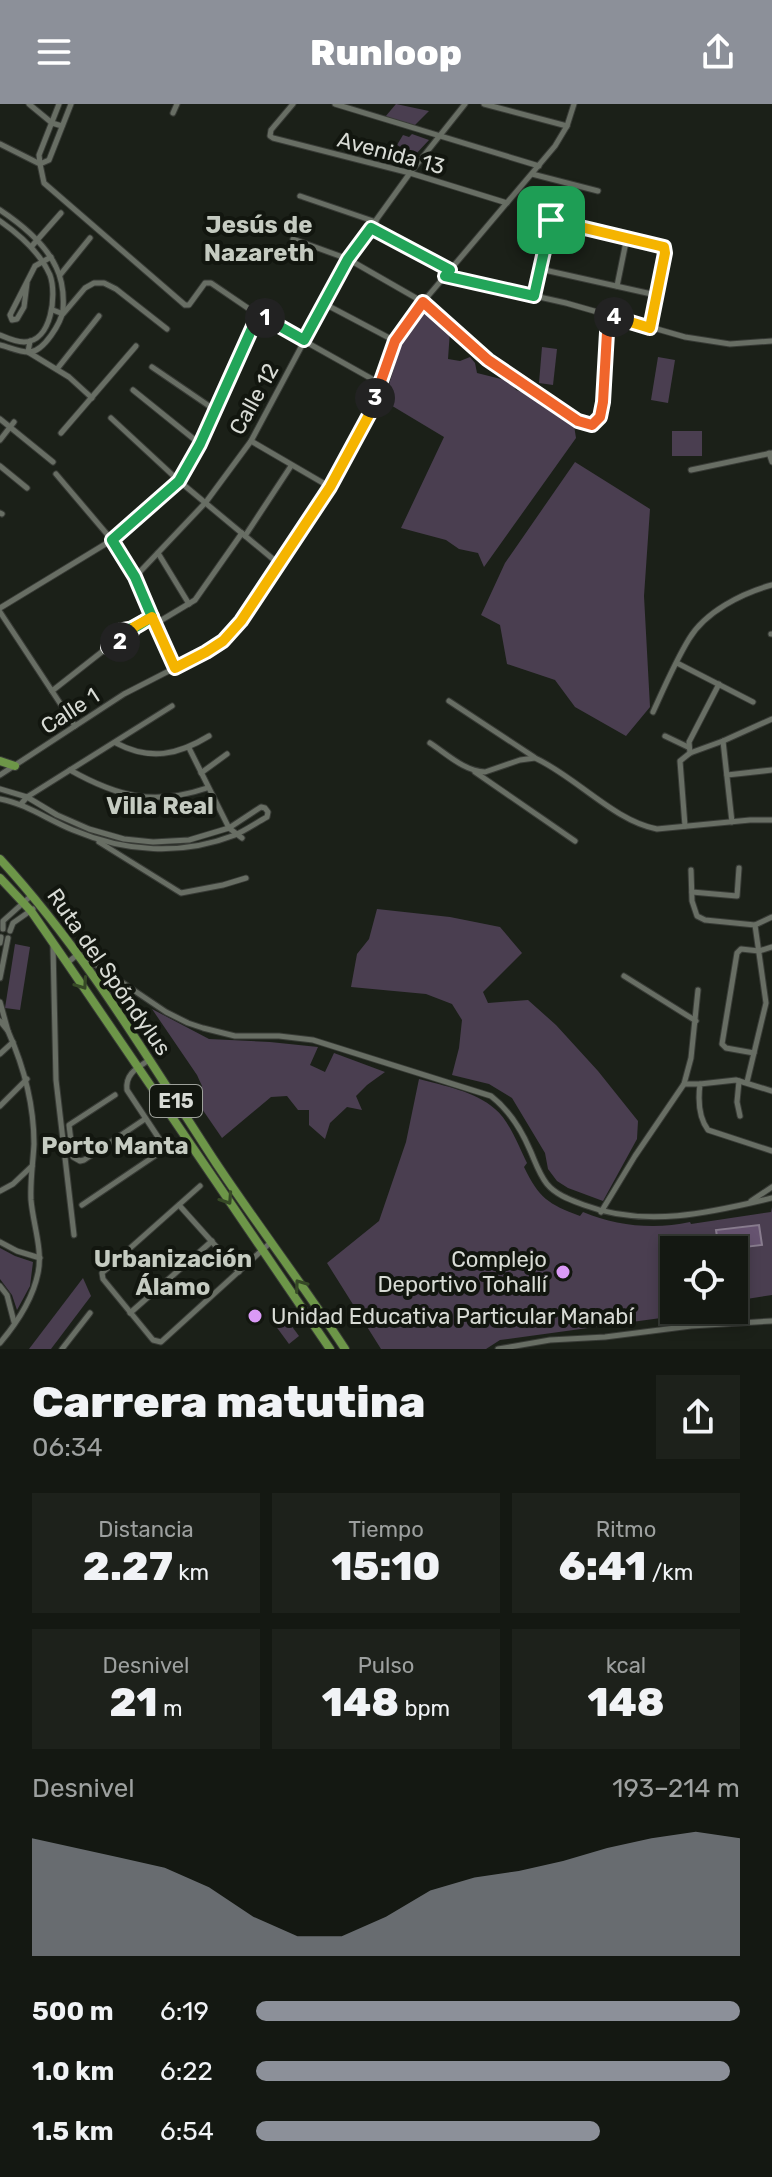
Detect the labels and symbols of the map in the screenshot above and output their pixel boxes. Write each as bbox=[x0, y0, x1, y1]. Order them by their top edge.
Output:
street label: Avenida 13 bbox=[334, 126, 448, 180]
pin bbox=[517, 186, 585, 254]
district label: Jesús de Nazareth bbox=[204, 211, 314, 267]
pin: 4 bbox=[594, 297, 634, 337]
pin: 1 bbox=[245, 298, 285, 338]
street label: Calle 12 bbox=[223, 359, 285, 439]
pin: 3 bbox=[355, 378, 395, 418]
pin: 2 bbox=[100, 622, 140, 662]
street label: Calle 1 bbox=[36, 682, 104, 740]
district label: Villa Real bbox=[106, 792, 214, 820]
street label: Ruta del Spóndylus bbox=[41, 883, 177, 1061]
one-way arrow bbox=[72, 975, 87, 989]
road number: E15 bbox=[150, 1085, 202, 1117]
district label: Porto Manta bbox=[41, 1132, 189, 1160]
one-way arrow bbox=[217, 1191, 232, 1205]
district label: Urbanización Álamo bbox=[94, 1245, 252, 1301]
place label: Complejo Deportivo Tohallí bbox=[377, 1246, 549, 1298]
marker: Complejo Deportivo Tohallí bbox=[554, 1263, 572, 1281]
one-way arrow bbox=[295, 1279, 310, 1294]
place label: Unidad Educativa Particular Manabí bbox=[271, 1303, 635, 1330]
marker: Unidad Educativa Particular Manabí bbox=[246, 1307, 264, 1325]

